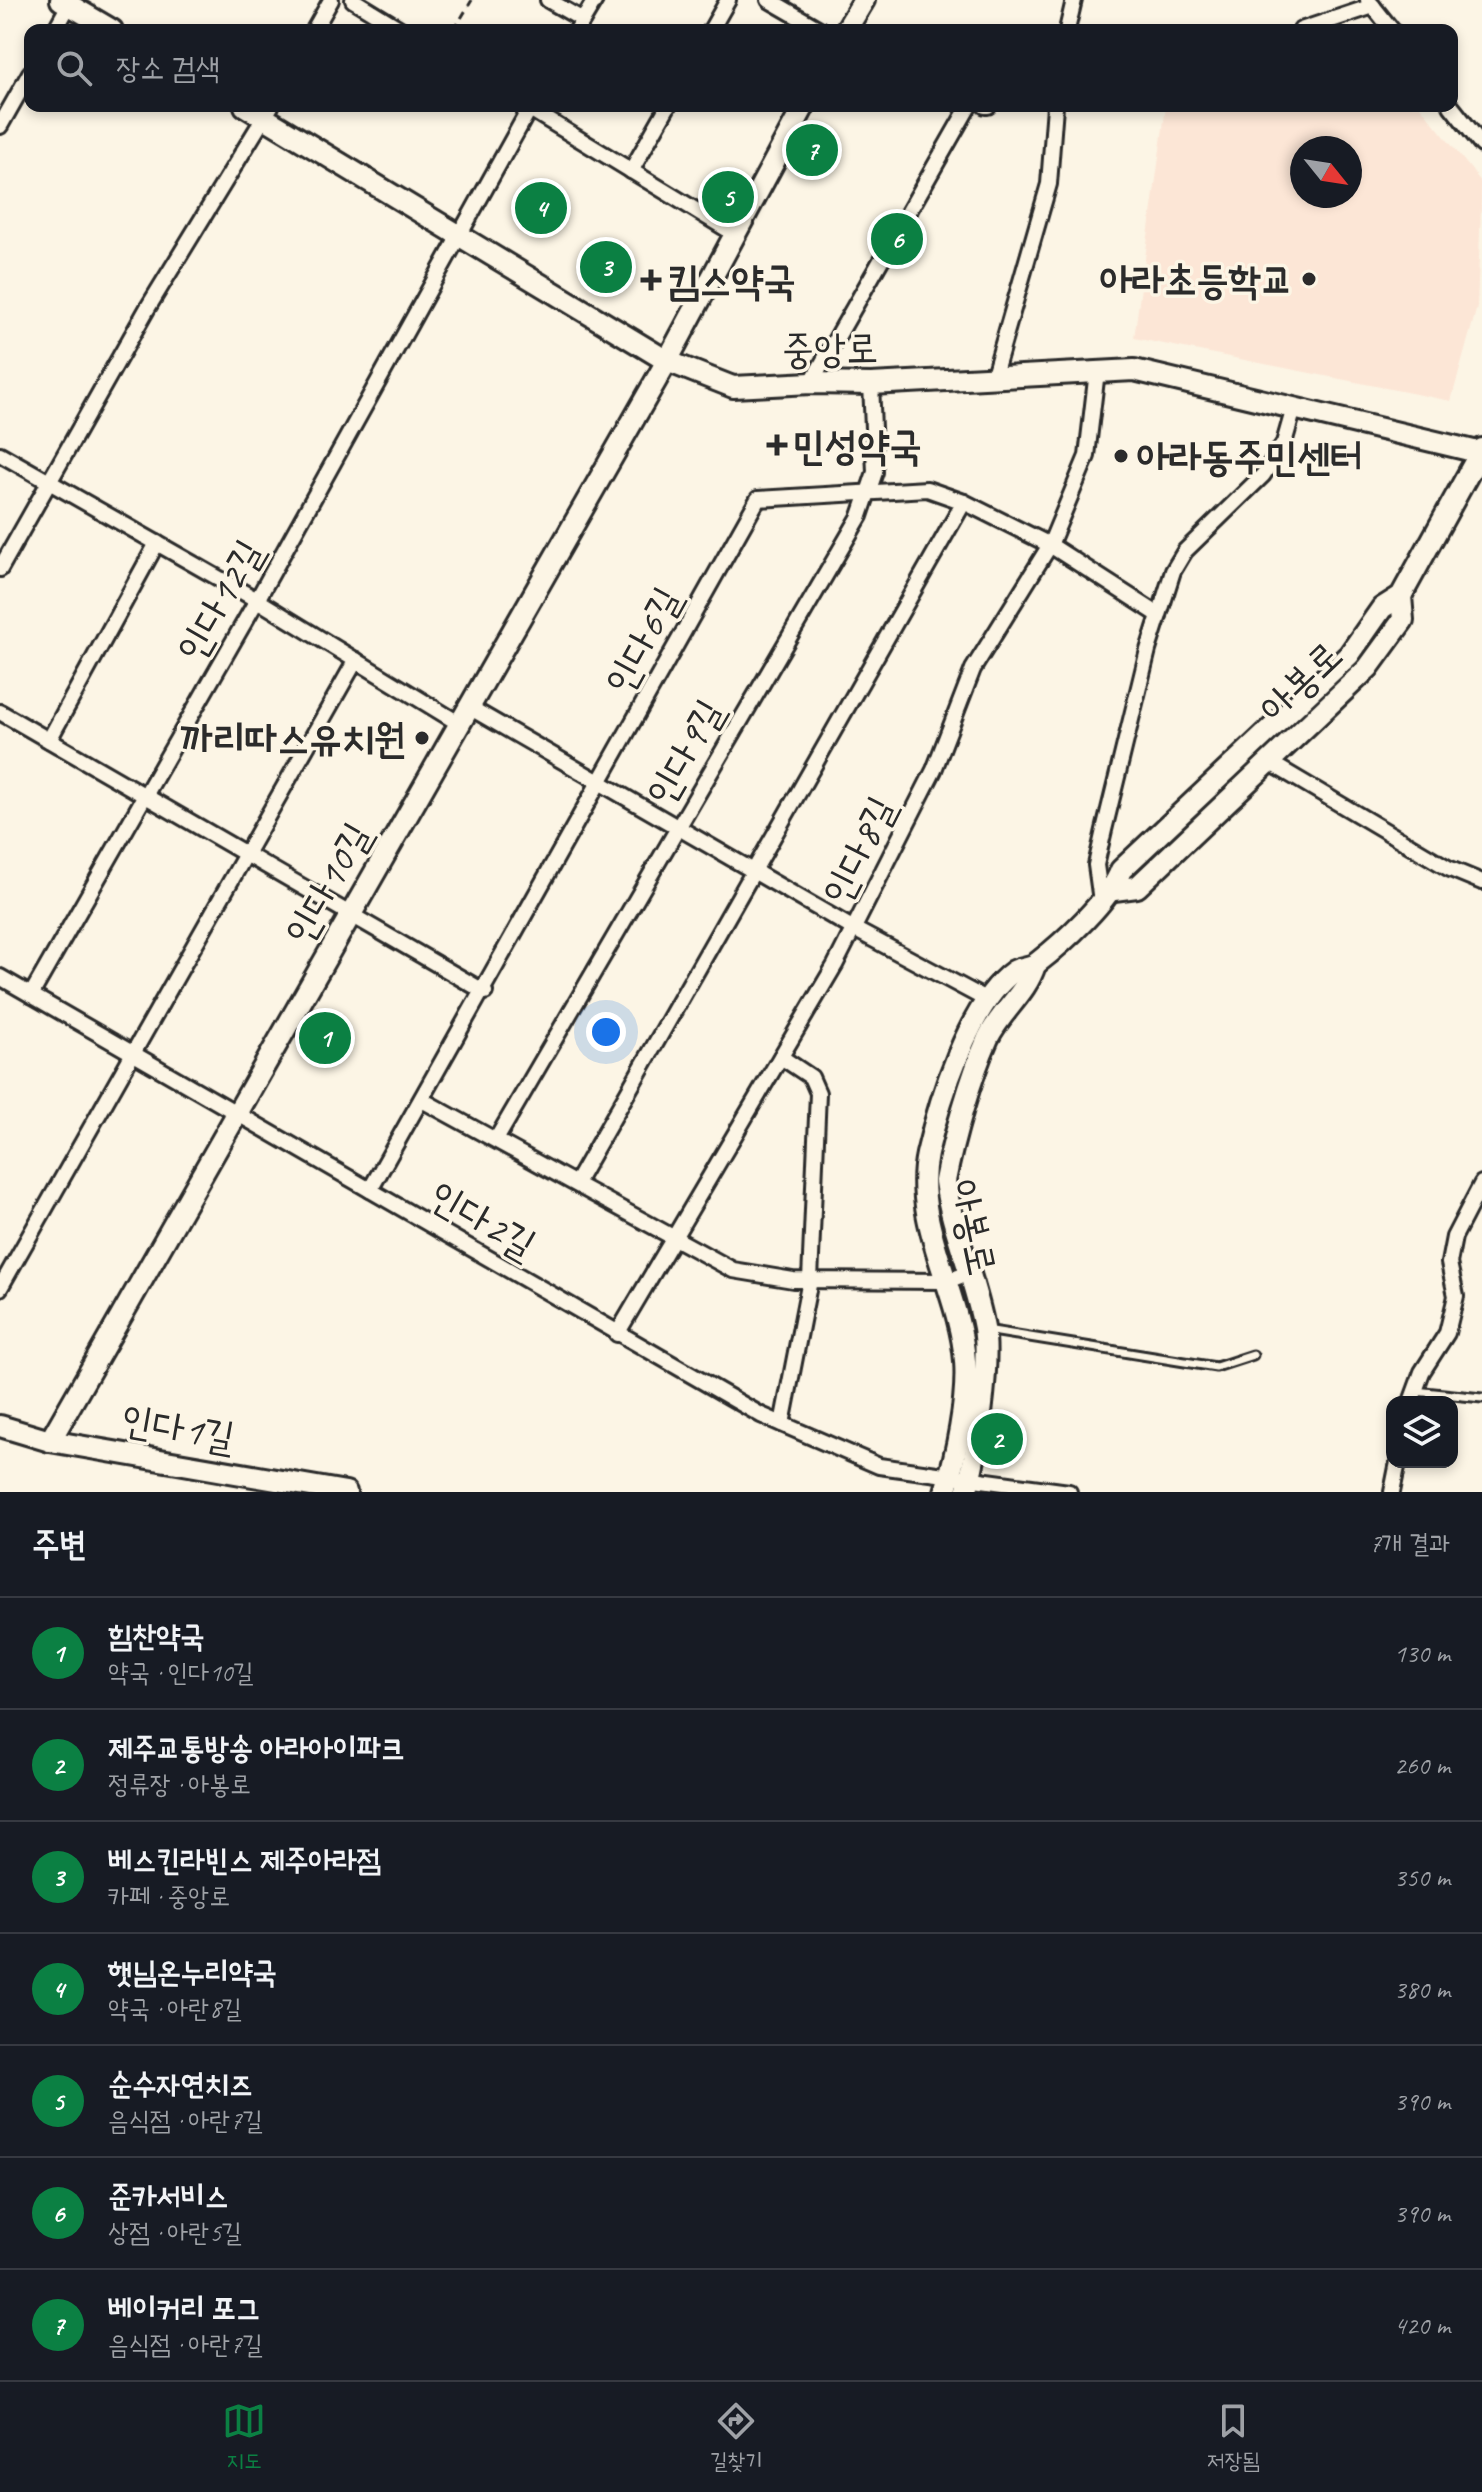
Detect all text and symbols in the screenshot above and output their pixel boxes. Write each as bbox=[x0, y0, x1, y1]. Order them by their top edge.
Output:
search box bbox=[24, 24, 1458, 112]
icon: search bbox=[52, 46, 96, 90]
text: 장소 검색 bbox=[116, 49, 220, 87]
pin: 7 bbox=[786, 120, 838, 180]
north arrow bbox=[1290, 136, 1362, 208]
pin: 5 bbox=[702, 167, 754, 227]
pin: 4 bbox=[515, 178, 567, 238]
pin: 6 bbox=[871, 209, 923, 269]
pin: 3 bbox=[580, 237, 632, 297]
place label: 아라초등학교 bbox=[1100, 255, 1293, 305]
place label: 킴스약국 bbox=[667, 256, 796, 306]
marker: 아라초등학교 bbox=[1300, 270, 1318, 288]
marker: 킴스약국 bbox=[642, 271, 660, 289]
street label: 중앙로 bbox=[781, 323, 879, 375]
place label: 민성약국 bbox=[793, 421, 922, 471]
place label: 아라동주민센터 bbox=[1137, 432, 1362, 482]
marker: 민성약국 bbox=[768, 436, 786, 454]
marker: 아라동주민센터 bbox=[1112, 447, 1130, 465]
street label: 인다12길 bbox=[165, 531, 275, 670]
street label: 인다6길 bbox=[593, 578, 693, 703]
street label: 아봉로 bbox=[1249, 630, 1353, 733]
street label: 인다9길 bbox=[635, 690, 735, 815]
place label: 까리따스유치원 bbox=[181, 714, 406, 764]
marker: 까리따스유치원 bbox=[413, 729, 431, 747]
street label: 인다8길 bbox=[811, 788, 907, 913]
street label: 인다10길 bbox=[273, 814, 383, 953]
pin: 1 bbox=[299, 1008, 351, 1068]
your location bbox=[586, 1012, 626, 1052]
street label: 인다2길 bbox=[420, 1170, 545, 1270]
street label: 아봉로 bbox=[939, 1175, 1008, 1280]
street label: 인다1길 bbox=[117, 1393, 239, 1463]
map controls bbox=[1386, 1396, 1458, 1468]
button: layers bbox=[1386, 1396, 1458, 1468]
pin: 2 bbox=[971, 1409, 1023, 1469]
text: 주변 bbox=[32, 1522, 87, 1565]
text: 7개 결과 bbox=[1369, 1527, 1450, 1560]
text: 힘찬약국 bbox=[108, 1617, 205, 1655]
text: 1 bbox=[52, 1637, 64, 1670]
text: 130 m bbox=[1394, 1637, 1450, 1670]
text: 약국 · 인다10길 bbox=[108, 1656, 253, 1689]
text: 제주교통방송 아라아이파크 bbox=[108, 1729, 405, 1767]
text: 2 bbox=[52, 1749, 64, 1782]
text: 260 m bbox=[1394, 1749, 1450, 1782]
text: 정류장 · 아봉로 bbox=[108, 1768, 251, 1801]
text: 베스킨라빈스 제주아라점 bbox=[108, 1841, 381, 1879]
text: 3 bbox=[52, 1861, 64, 1894]
text: 350 m bbox=[1394, 1861, 1450, 1894]
text: 카페 · 중앙로 bbox=[108, 1880, 230, 1913]
text: 햇님온누리약국 bbox=[108, 1953, 277, 1991]
text: 4 bbox=[52, 1973, 64, 2006]
text: 380 m bbox=[1394, 1973, 1450, 2006]
text: 약국 · 아란8길 bbox=[108, 1992, 242, 2025]
text: 순수자연치즈 bbox=[108, 2065, 253, 2103]
text: 5 bbox=[52, 2085, 64, 2118]
text: 390 m bbox=[1394, 2085, 1450, 2118]
text: 음식점 · 아란7길 bbox=[108, 2104, 263, 2137]
text: 준카서비스 bbox=[108, 2177, 229, 2215]
text: 6 bbox=[52, 2197, 64, 2230]
text: 390 m bbox=[1394, 2197, 1450, 2230]
text: 상점 · 아란5길 bbox=[108, 2216, 242, 2249]
text: 베이커리 포그 bbox=[108, 2289, 260, 2327]
text: 7 bbox=[52, 2309, 64, 2342]
text: 420 m bbox=[1394, 2309, 1450, 2342]
text: 음식점 · 아란7길 bbox=[108, 2328, 263, 2361]
tab: 지도 bbox=[222, 2399, 266, 2475]
tab: 길찾기 bbox=[710, 2399, 763, 2475]
tab: 저장됨 bbox=[1207, 2399, 1260, 2475]

